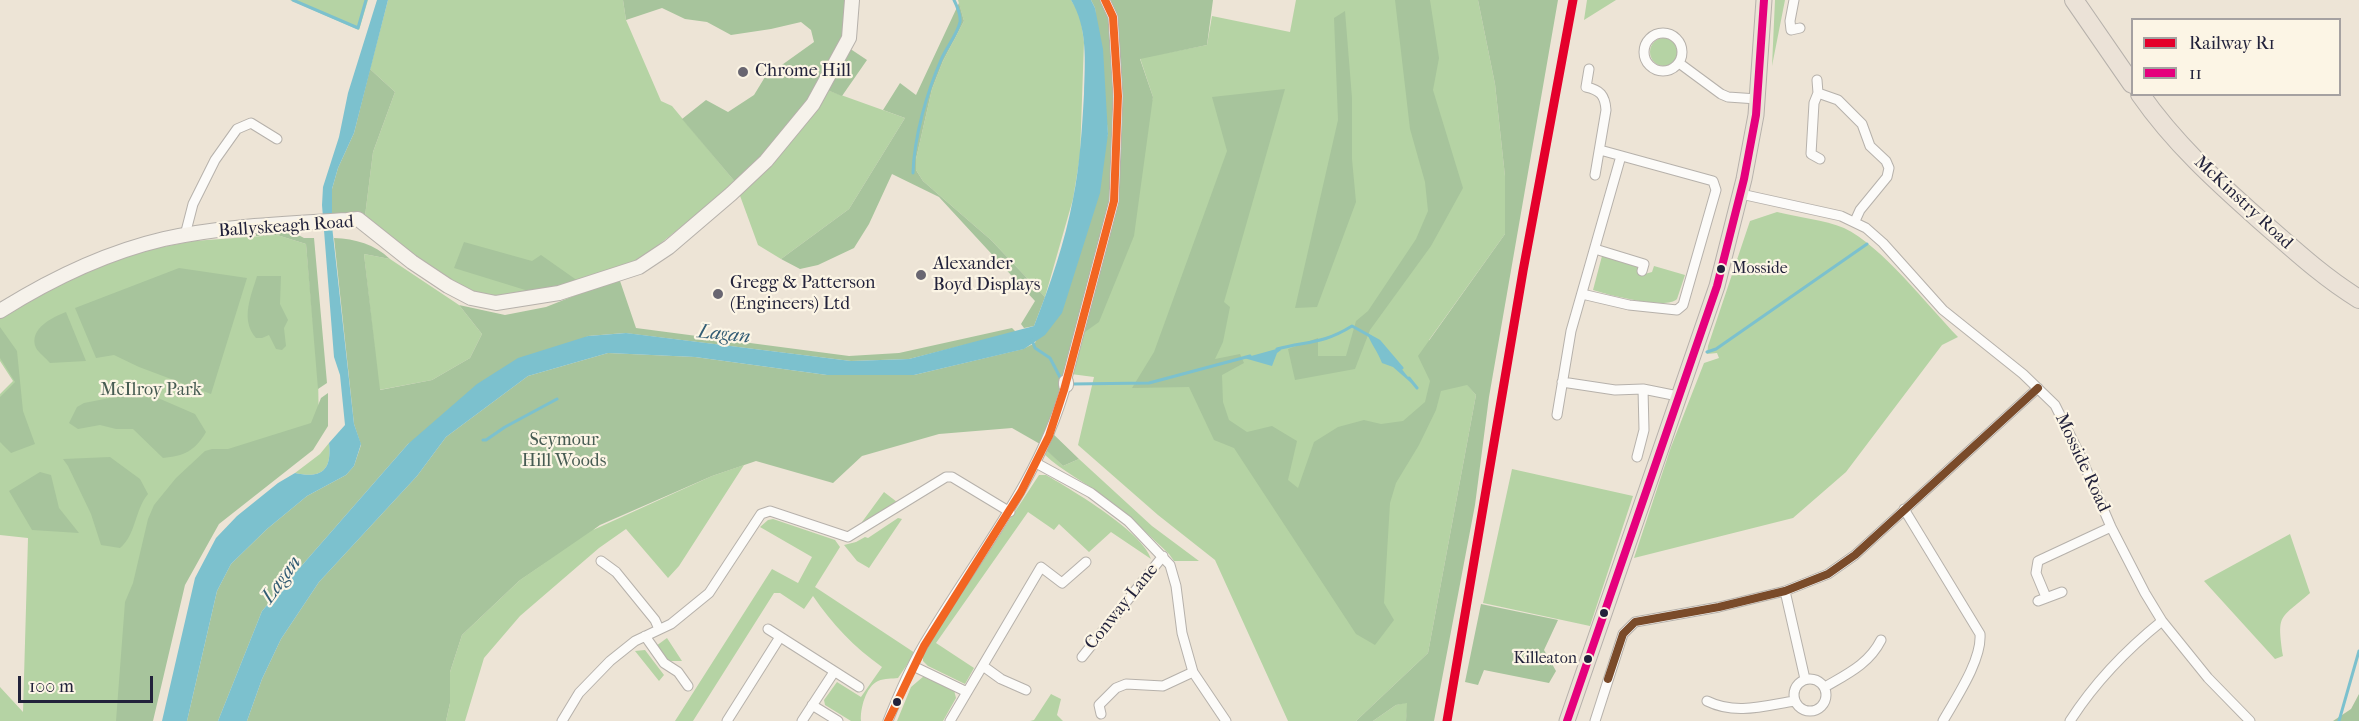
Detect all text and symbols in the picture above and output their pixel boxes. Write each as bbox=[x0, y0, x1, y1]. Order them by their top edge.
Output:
legend bbox=[2131, 18, 2341, 96]
text: Railway R1 bbox=[2189, 33, 2275, 54]
place label: Chrome Hill bbox=[755, 61, 851, 83]
text: 11 bbox=[2189, 63, 2202, 84]
marker: Chrome Hill bbox=[736, 65, 750, 79]
street label: McKinstry Road bbox=[2189, 152, 2297, 254]
street label: Ballyskeagh Road bbox=[218, 211, 354, 243]
place label: Alexander Boyd Displays bbox=[933, 254, 1040, 296]
place label: Mosside bbox=[1732, 259, 1788, 279]
marker: Mosside bbox=[1715, 263, 1727, 275]
marker: Alexander Boyd Displays bbox=[914, 268, 928, 282]
place label: Gregg & Patterson (Engineers) Ltd bbox=[730, 273, 875, 316]
marker: Gregg & Patterson (Engineers) Ltd bbox=[711, 287, 725, 301]
water label: Lagan bbox=[697, 320, 751, 350]
park label: McIlroy Park bbox=[100, 380, 202, 402]
street label: Mosside Road bbox=[2050, 410, 2114, 516]
park label: Seymour Hill Woods bbox=[522, 430, 606, 472]
water label: Lagan bbox=[257, 552, 307, 608]
street label: Conway Lane bbox=[1081, 560, 1163, 654]
unlabelled marker bbox=[1598, 607, 1610, 619]
place label: Killeaton bbox=[1514, 649, 1577, 669]
marker: Killeaton bbox=[1582, 653, 1594, 665]
scale bar bbox=[21, 664, 156, 702]
text: 100 m bbox=[29, 676, 74, 697]
unlabelled marker bbox=[891, 696, 903, 708]

